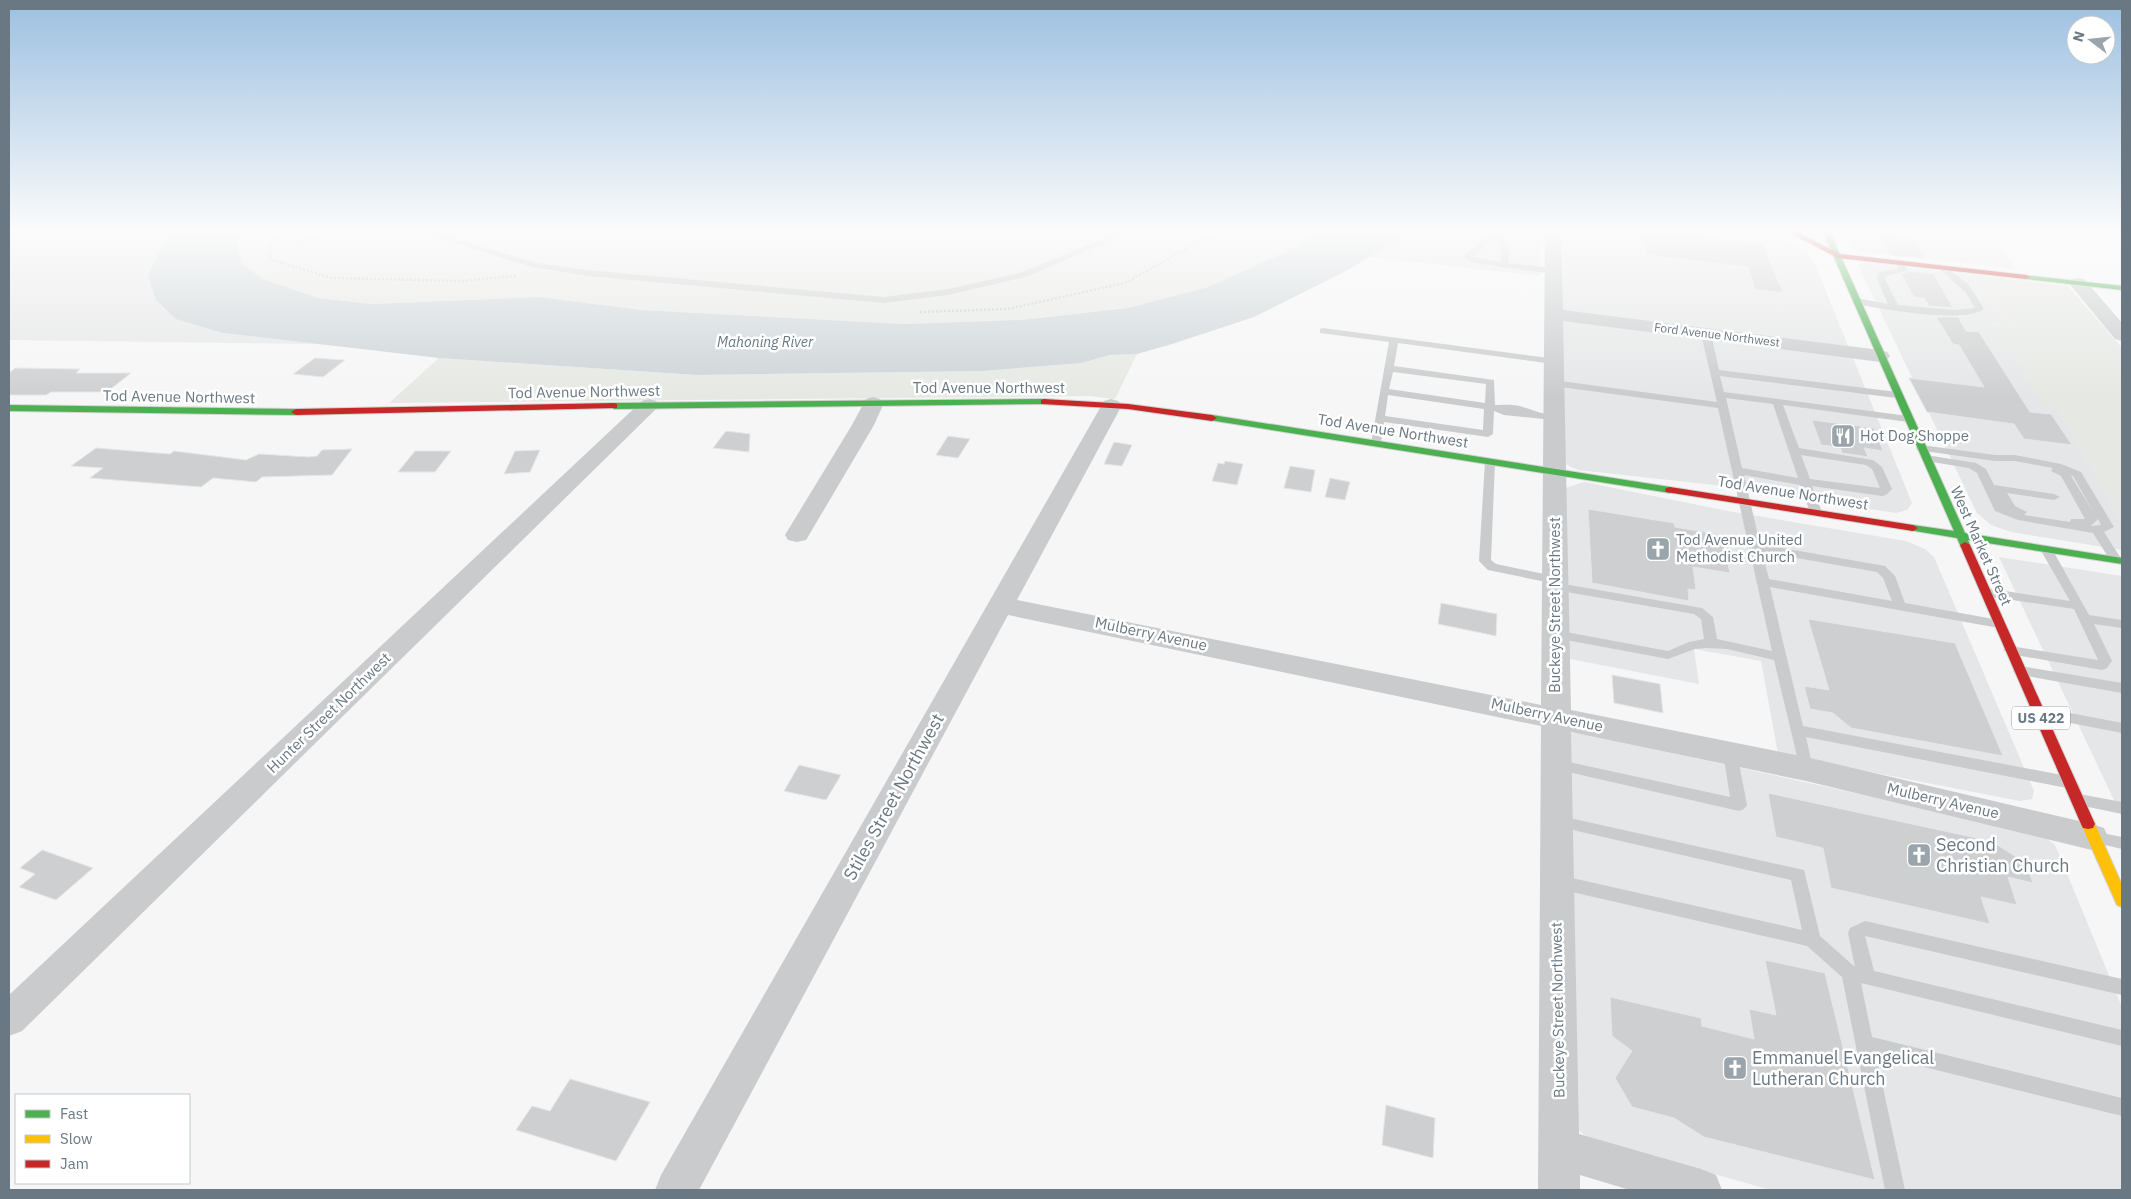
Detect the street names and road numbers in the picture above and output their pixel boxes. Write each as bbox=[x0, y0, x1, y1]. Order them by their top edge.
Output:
street label: Ford Avenue Northwest bbox=[1653, 319, 1781, 350]
street label: Tod Avenue Northwest bbox=[913, 378, 1065, 397]
street label: Tod Avenue Northwest bbox=[508, 381, 660, 402]
street label: Tod Avenue Northwest bbox=[103, 386, 255, 407]
street label: Tod Avenue Northwest bbox=[1316, 409, 1470, 452]
street label: Tod Avenue Northwest bbox=[1716, 471, 1870, 514]
street label: West Market Street bbox=[1947, 483, 2016, 609]
street label: Buckeye Street Northwest bbox=[1545, 517, 1564, 693]
street label: Mulberry Avenue bbox=[1093, 612, 1209, 655]
street label: Hunter Street Northwest bbox=[263, 648, 395, 777]
street label: Mulberry Avenue bbox=[1489, 693, 1605, 736]
road number: US 422 bbox=[2012, 706, 2070, 730]
street label: Stiles Street Northwest bbox=[838, 709, 949, 884]
street label: Mulberry Avenue bbox=[1885, 778, 2001, 823]
street label: Buckeye Street Northwest bbox=[1546, 922, 1569, 1098]

